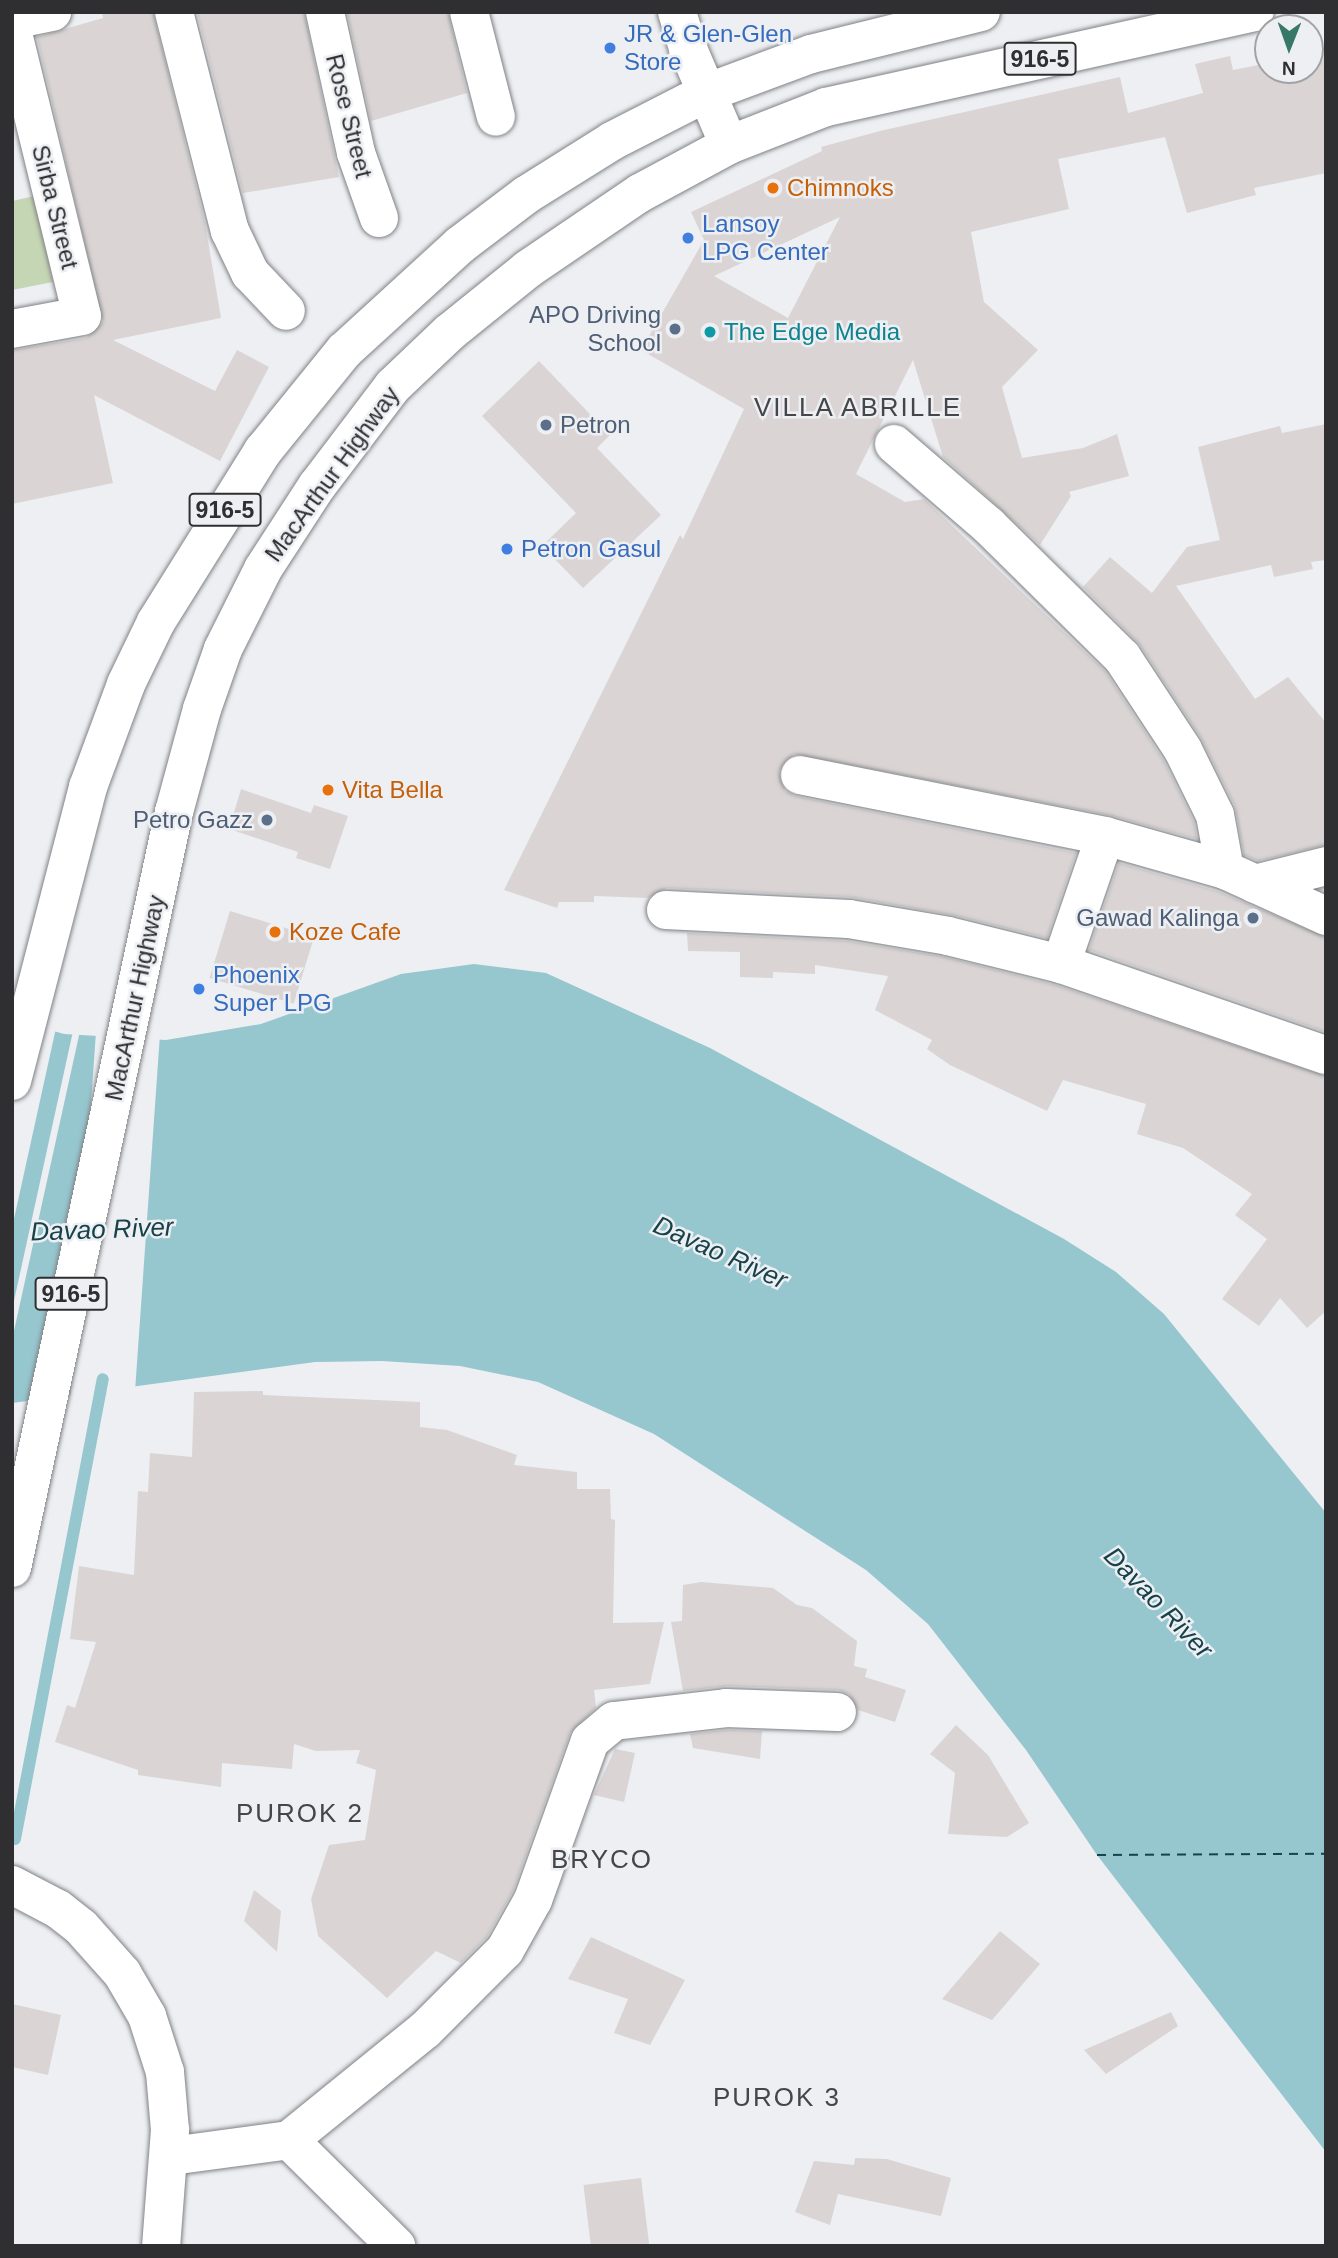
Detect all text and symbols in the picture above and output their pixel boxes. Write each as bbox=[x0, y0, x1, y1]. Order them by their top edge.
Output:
north arrow bbox=[1254, 14, 1324, 84]
place label: JR & Glen-Glen Store bbox=[624, 20, 792, 76]
marker: JR & Glen-Glen Store bbox=[602, 40, 618, 56]
road number: 916-5 bbox=[1003, 40, 1077, 78]
street label: Rose Street bbox=[320, 51, 378, 181]
text: N bbox=[1282, 58, 1296, 79]
street label: Sirba Street bbox=[26, 142, 84, 272]
place label: Chimnoks bbox=[787, 174, 894, 202]
marker: Chimnoks bbox=[765, 180, 781, 196]
place label: Lansoy LPG Center bbox=[702, 210, 829, 266]
marker: Lansoy LPG Center bbox=[680, 230, 696, 246]
place label: APO Driving School bbox=[529, 301, 661, 357]
place label: The Edge Media bbox=[724, 318, 900, 346]
marker: APO Driving School bbox=[667, 321, 683, 337]
marker: The Edge Media bbox=[702, 324, 718, 340]
street label: MacArthur Highway bbox=[259, 381, 405, 567]
district label: VILLA ABRILLE bbox=[754, 392, 962, 424]
place label: Petron bbox=[560, 411, 631, 439]
marker: Petron bbox=[538, 417, 554, 433]
road number: 916-5 bbox=[188, 490, 262, 530]
place label: Petron Gasul bbox=[521, 535, 661, 563]
marker: Petron Gasul bbox=[499, 541, 515, 557]
place label: Vita Bella bbox=[342, 776, 443, 804]
marker: Vita Bella bbox=[320, 782, 336, 798]
place label: Petro Gazz bbox=[133, 806, 253, 834]
marker: Petro Gazz bbox=[259, 812, 275, 828]
street label: MacArthur Highway bbox=[99, 893, 171, 1103]
place label: Gawad Kalinga bbox=[1076, 904, 1239, 932]
marker: Gawad Kalinga bbox=[1245, 910, 1261, 926]
place label: Koze Cafe bbox=[289, 918, 401, 946]
marker: Koze Cafe bbox=[267, 924, 283, 940]
place label: Phoenix Super LPG bbox=[213, 961, 332, 1017]
marker: Phoenix Super LPG bbox=[191, 981, 207, 997]
water label: Davao River bbox=[648, 1210, 792, 1296]
water label: Davao River bbox=[30, 1212, 174, 1248]
road number: 916-5 bbox=[34, 1274, 108, 1314]
water label: Davao River bbox=[1097, 1541, 1219, 1665]
district label: PUROK 2 bbox=[237, 1798, 363, 1830]
district label: BRYCO bbox=[552, 1844, 652, 1876]
district label: PUROK 3 bbox=[714, 2082, 840, 2114]

